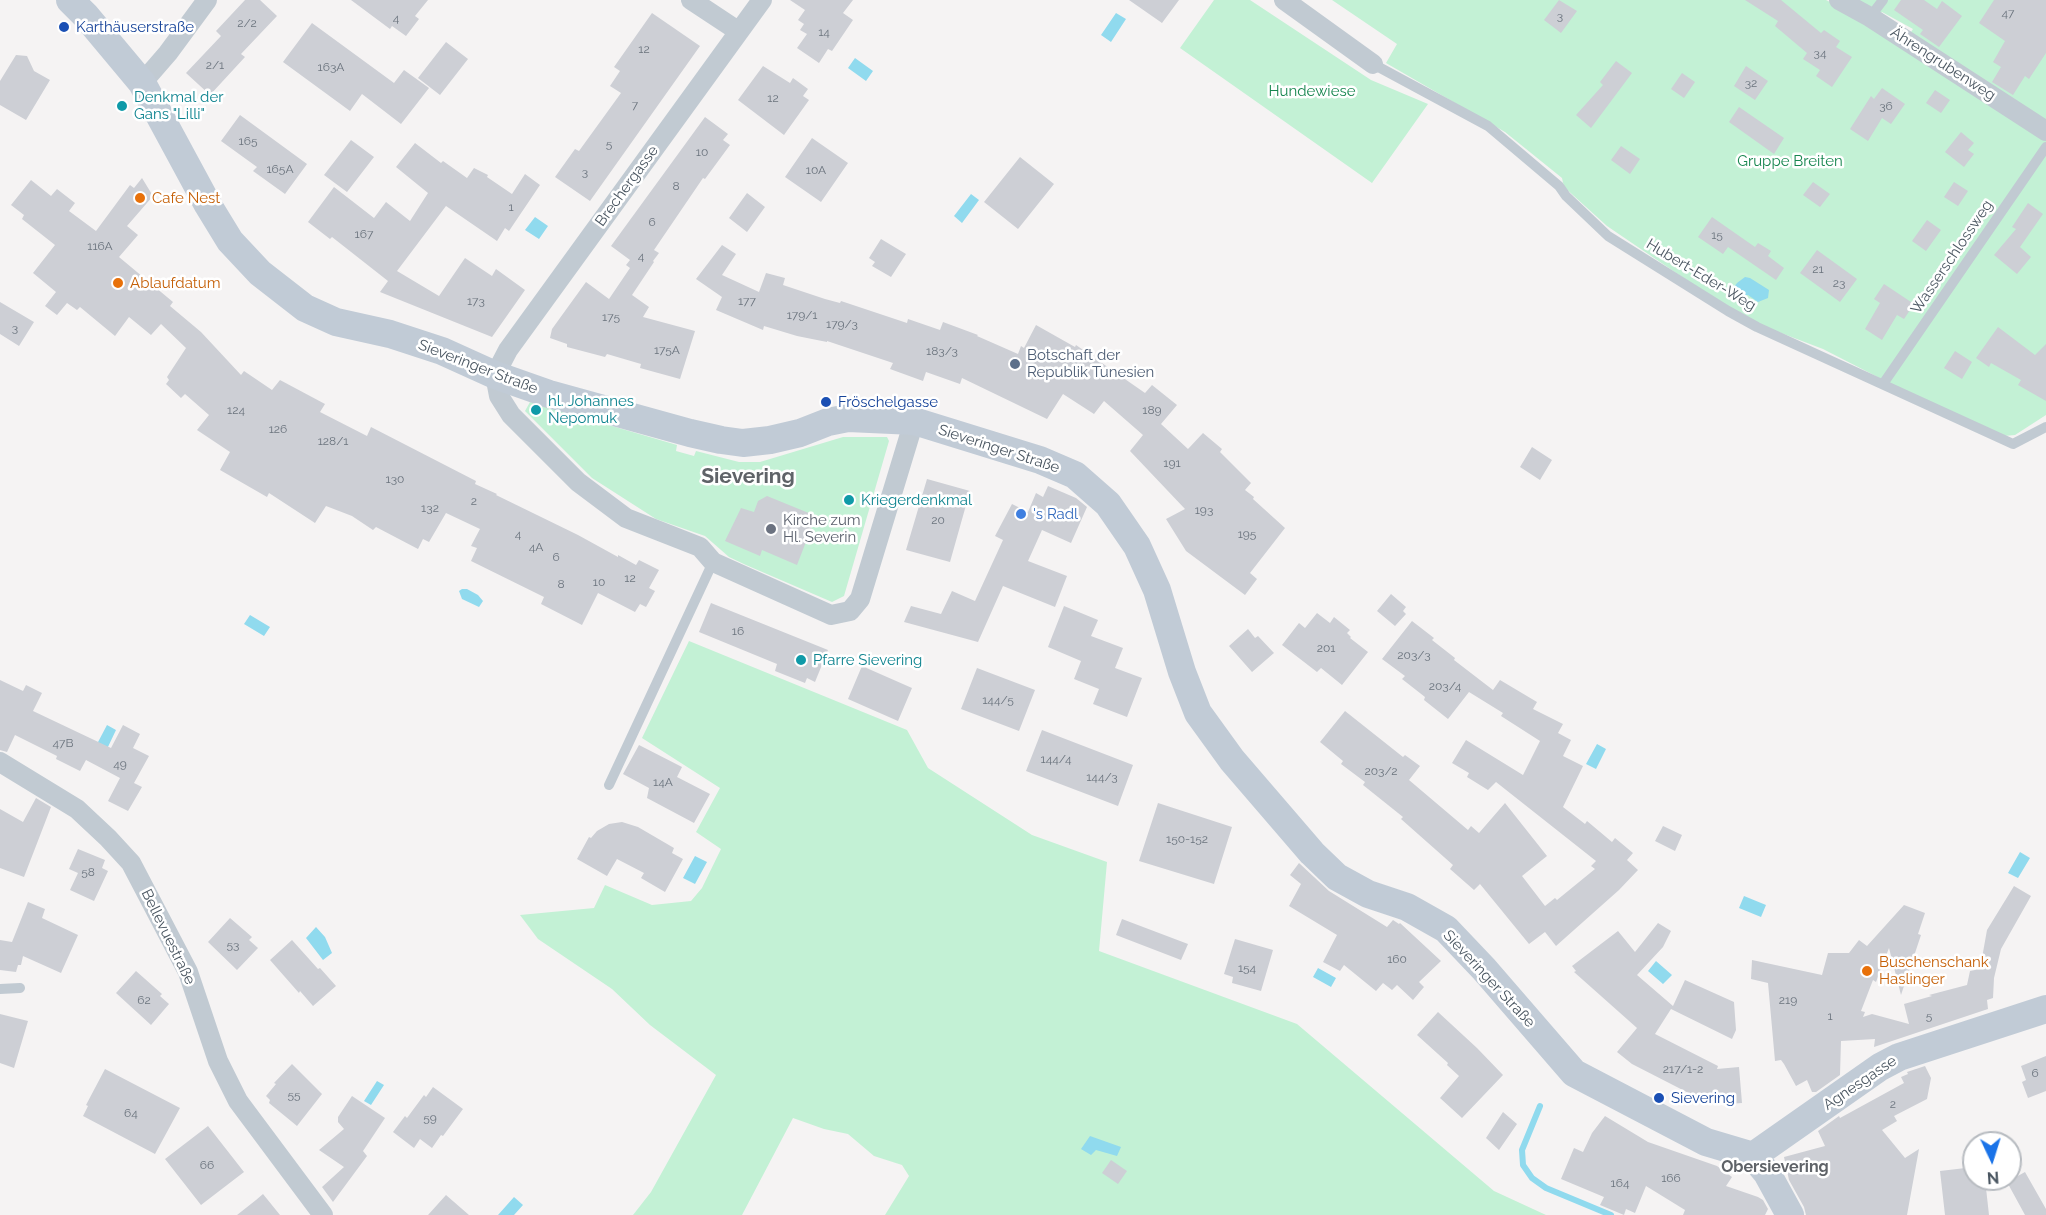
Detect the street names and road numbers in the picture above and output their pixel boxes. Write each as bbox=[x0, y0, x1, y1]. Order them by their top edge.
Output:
street label: Ährengrubenweg bbox=[1887, 23, 1999, 105]
street label: Brechergasse bbox=[592, 142, 662, 230]
street label: Wasserschlossweg bbox=[1907, 197, 1997, 317]
street label: Hubert-Eder-Weg bbox=[1643, 235, 1759, 315]
street label: Sieveringer Straße bbox=[416, 336, 540, 398]
street label: Sieveringer Straße bbox=[936, 421, 1062, 477]
street label: Bellevuestraße bbox=[137, 886, 199, 988]
street label: Sieveringer Straße bbox=[1439, 927, 1539, 1031]
street label: Agnesgasse bbox=[1820, 1052, 1900, 1114]

